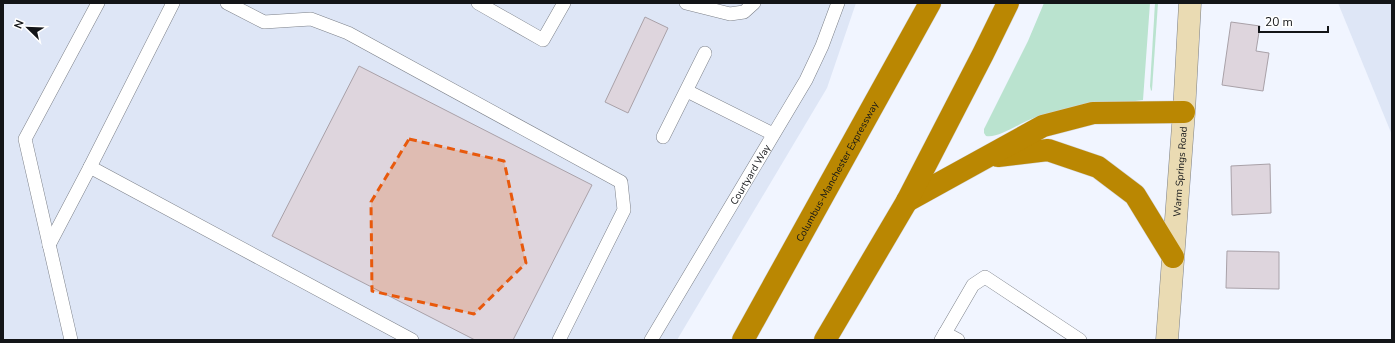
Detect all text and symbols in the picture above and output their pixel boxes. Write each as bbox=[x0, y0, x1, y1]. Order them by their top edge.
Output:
north arrow bbox=[8, 8, 48, 48]
scale bar bbox=[1259, 8, 1328, 34]
text: 20 m bbox=[1265, 14, 1293, 30]
text: N bbox=[11, 18, 28, 31]
street label: Columbus-Manchester Expressway bbox=[793, 98, 883, 244]
street label: Warm Springs Road bbox=[1170, 126, 1191, 217]
street label: Courtyard Way bbox=[727, 141, 775, 208]

